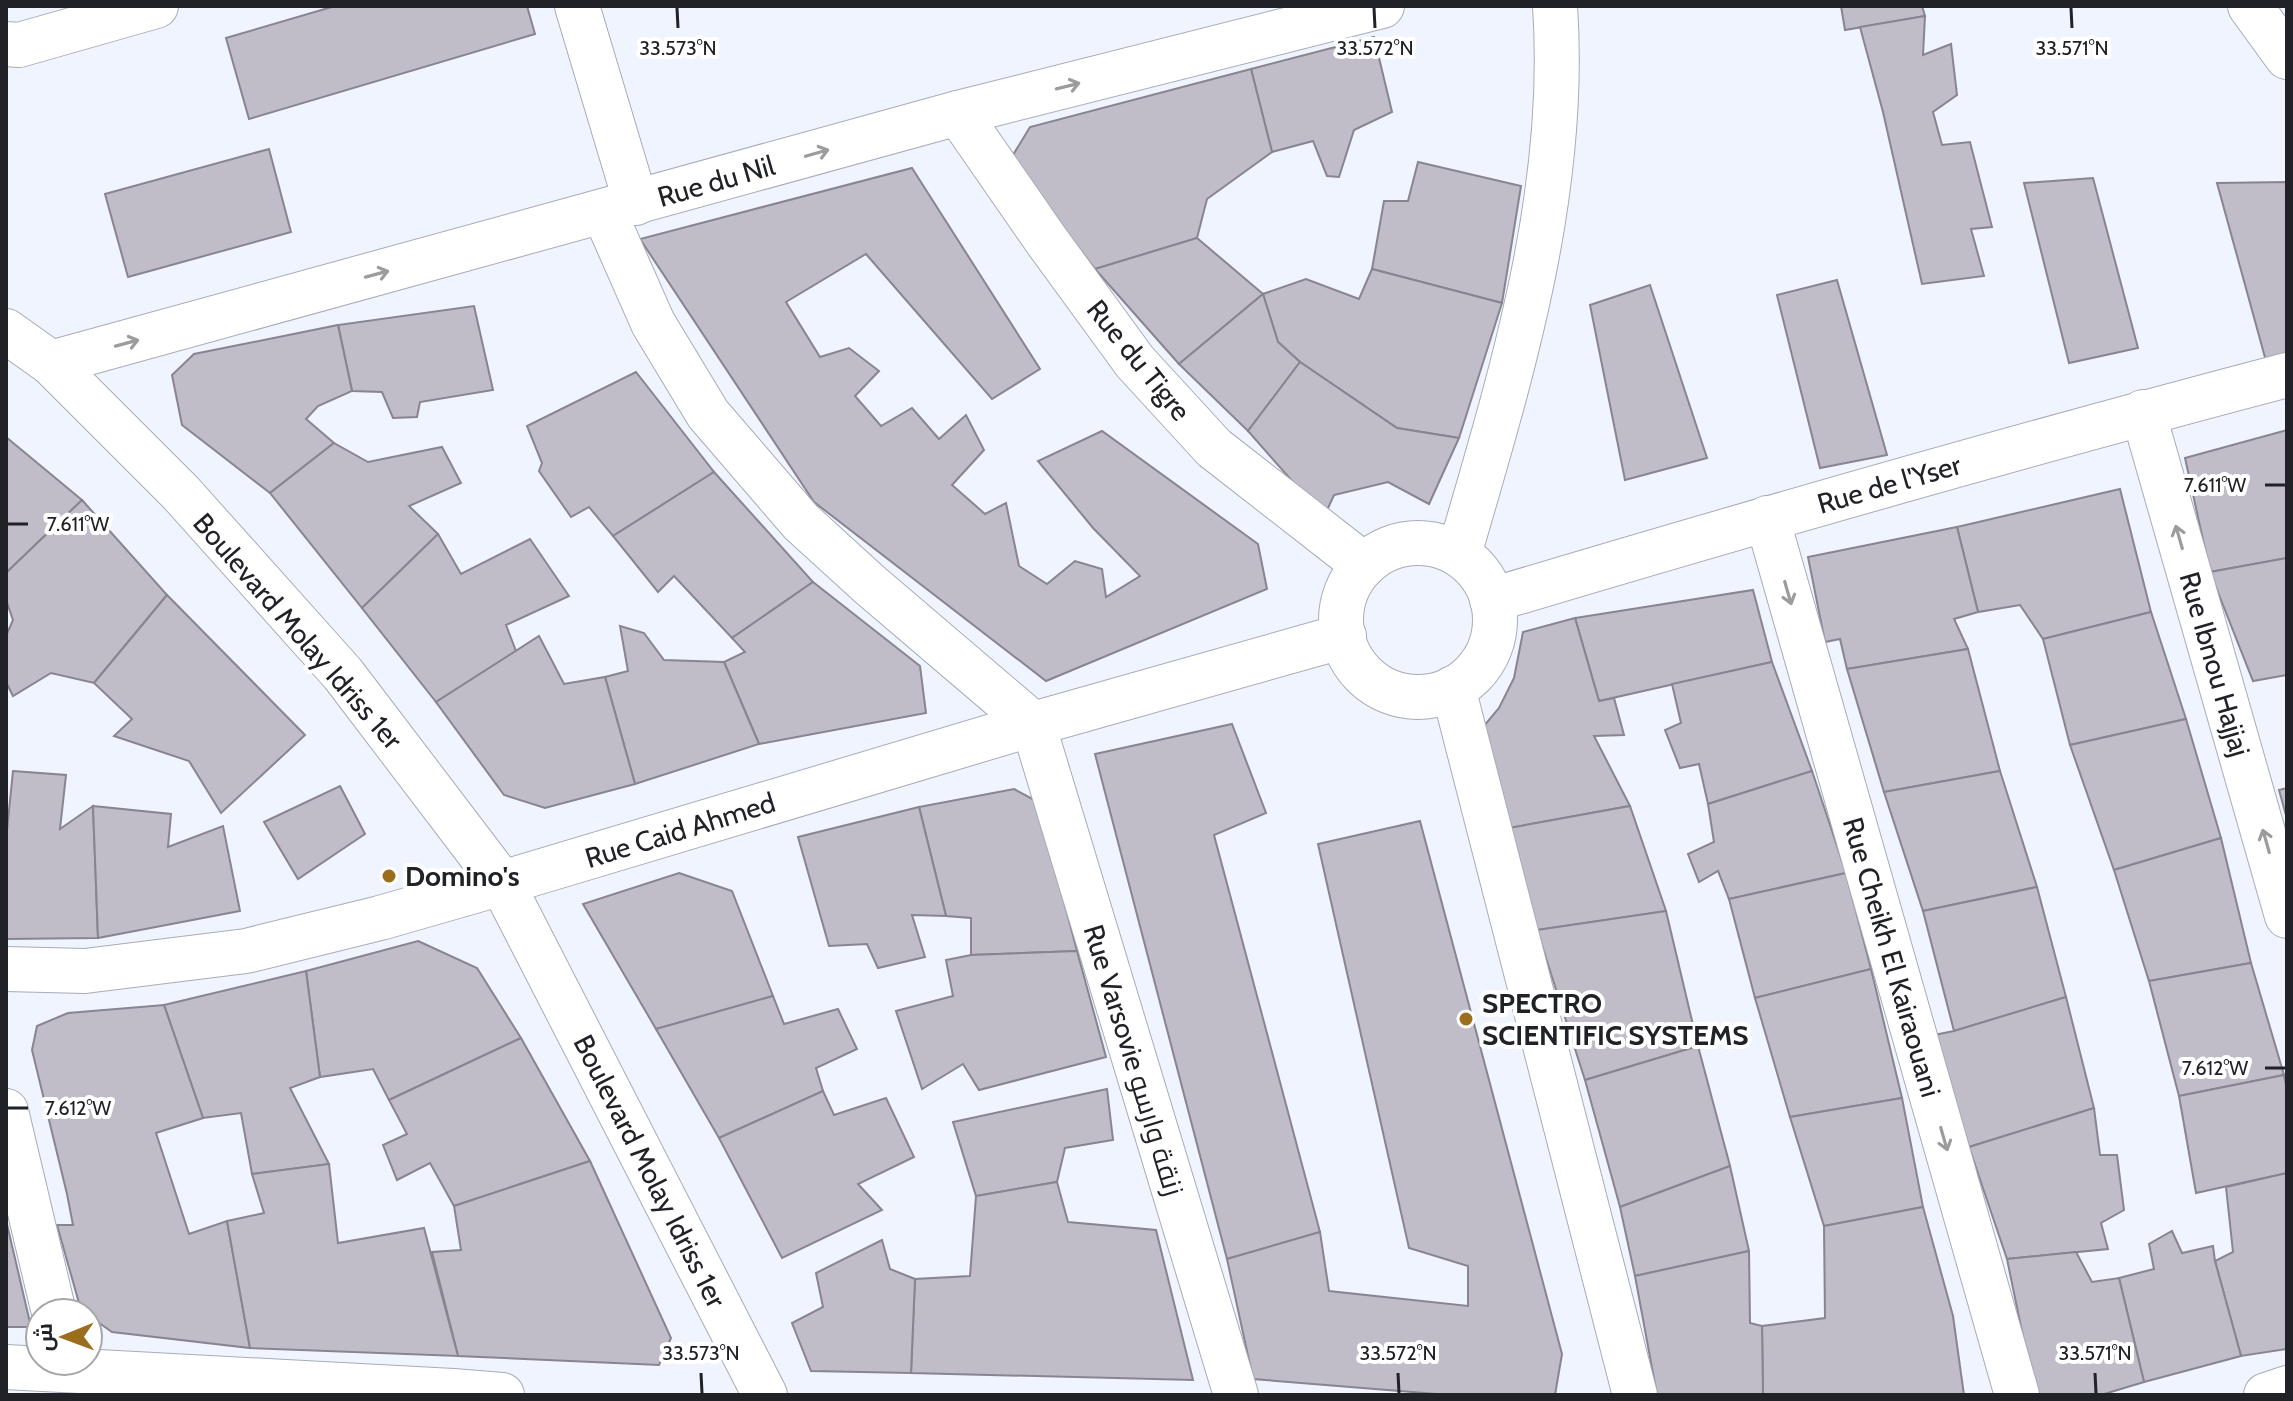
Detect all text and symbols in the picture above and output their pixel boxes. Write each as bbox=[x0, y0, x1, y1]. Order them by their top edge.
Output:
text: 33.573°N bbox=[639, 36, 717, 60]
text: 33.572°N bbox=[1336, 36, 1414, 60]
text: 33.571°N bbox=[2035, 36, 2109, 60]
one-way arrow bbox=[1055, 77, 1081, 92]
one-way arrow bbox=[804, 144, 830, 159]
street label: Rue du Nil bbox=[653, 148, 779, 214]
one-way arrow bbox=[364, 265, 390, 280]
street label: Rue du Tigre bbox=[1080, 293, 1198, 427]
one-way arrow bbox=[113, 334, 139, 349]
street label: Rue de l'Yser bbox=[1813, 447, 1965, 521]
text: 7.611°W bbox=[2184, 473, 2246, 497]
street label: Boulevard Molay Idriss 1er bbox=[186, 506, 410, 756]
text: 7.611°W bbox=[47, 512, 109, 536]
one-way arrow bbox=[2171, 525, 2186, 551]
street label: Rue Ibnou Hajjaj bbox=[2172, 568, 2258, 760]
one-way arrow bbox=[1781, 580, 1796, 606]
street label: Rue Caid Ahmed bbox=[581, 785, 779, 875]
street label: Rue Cheikh El Kairaouani bbox=[1836, 813, 1948, 1101]
one-way arrow bbox=[2257, 829, 2272, 854]
place label: Domino's bbox=[405, 859, 520, 893]
marker: Domino's bbox=[380, 867, 398, 885]
street label: Rue Varsovie زنقة وارسو bbox=[1077, 920, 1191, 1200]
place label: SPECTRO SCIENTIFIC SYSTEMS bbox=[1482, 986, 1748, 1052]
marker: SPECTRO SCIENTIFIC SYSTEMS bbox=[1457, 1010, 1475, 1028]
street label: Boulevard Molay Idriss 1er bbox=[566, 1029, 734, 1313]
text: 7.612°W bbox=[2182, 1056, 2248, 1080]
text: 7.612°W bbox=[45, 1096, 111, 1120]
one-way arrow bbox=[1937, 1126, 1952, 1152]
north arrow bbox=[24, 1297, 104, 1377]
text: ش bbox=[31, 1323, 58, 1352]
text: 33.573°N bbox=[662, 1341, 740, 1365]
text: 33.572°N bbox=[1359, 1341, 1437, 1365]
text: 33.571°N bbox=[2058, 1341, 2132, 1365]

